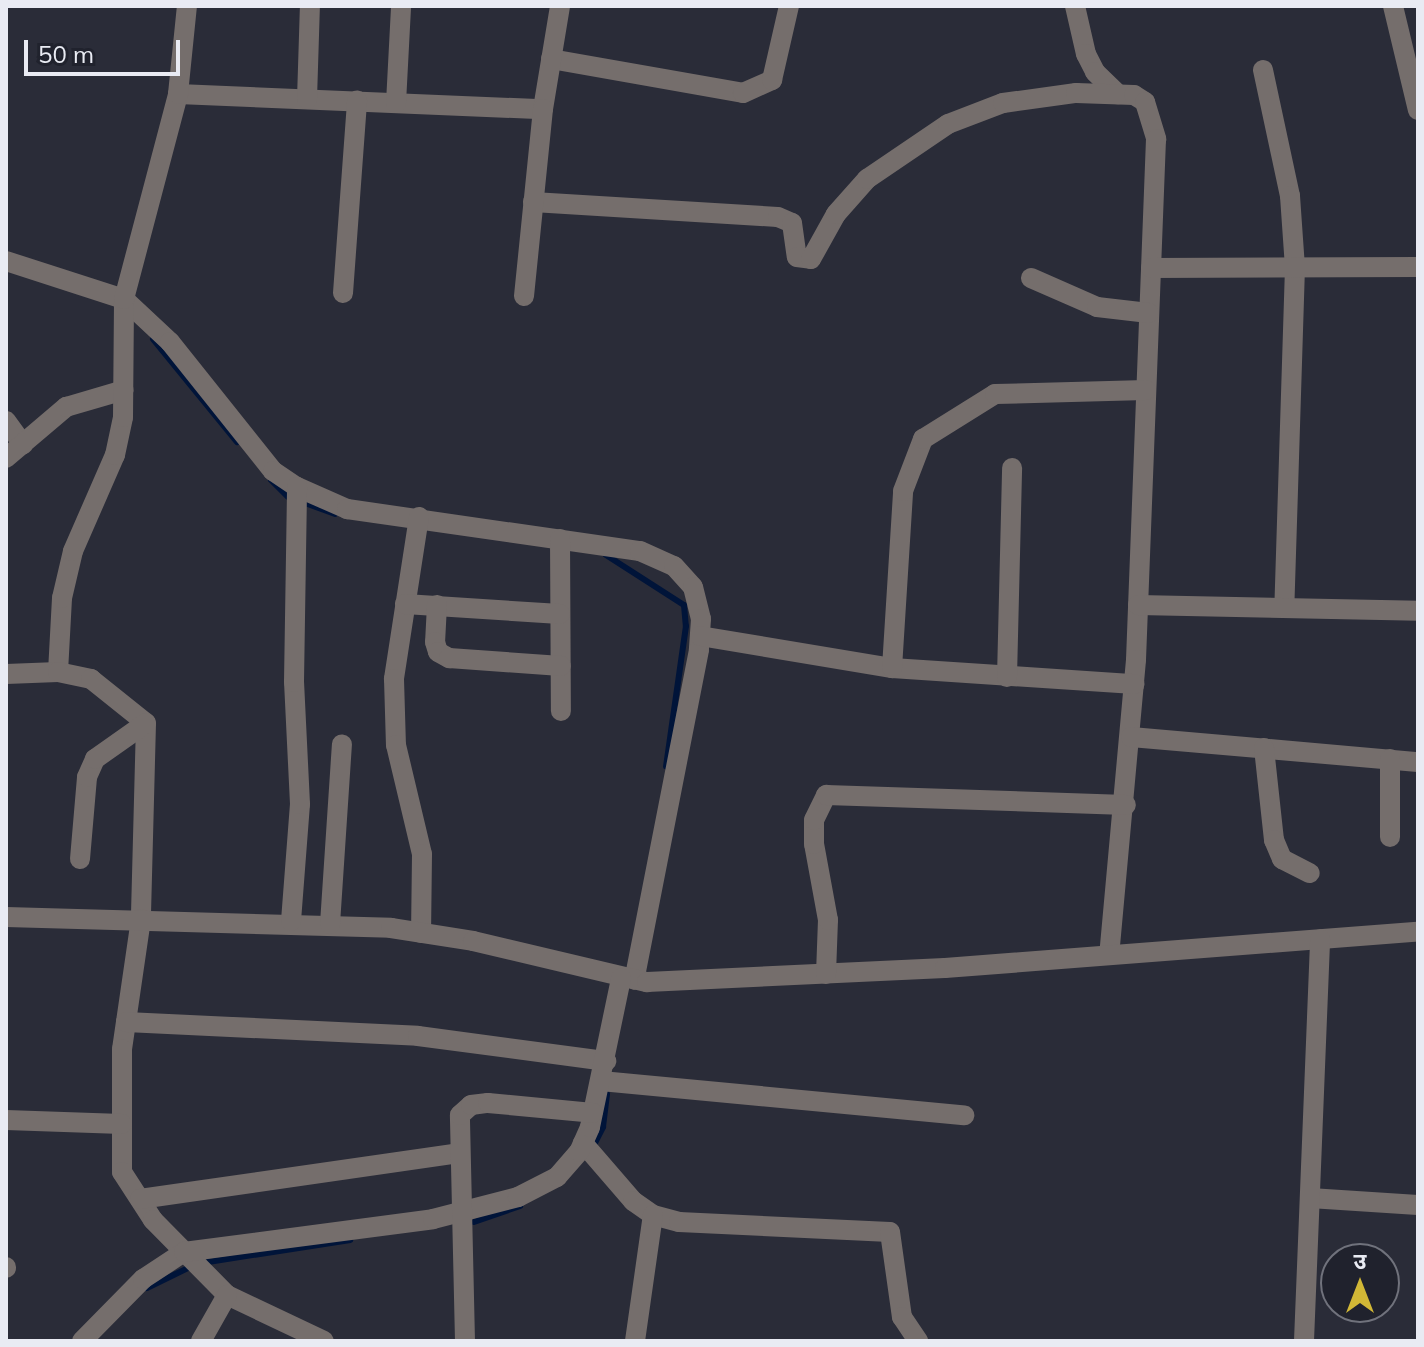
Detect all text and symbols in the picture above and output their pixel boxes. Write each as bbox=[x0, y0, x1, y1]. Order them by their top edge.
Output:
scale bar bbox=[28, 24, 184, 74]
text: 50 m bbox=[38, 39, 94, 69]
north arrow bbox=[1320, 1243, 1400, 1323]
text: उ bbox=[1354, 1247, 1366, 1275]

